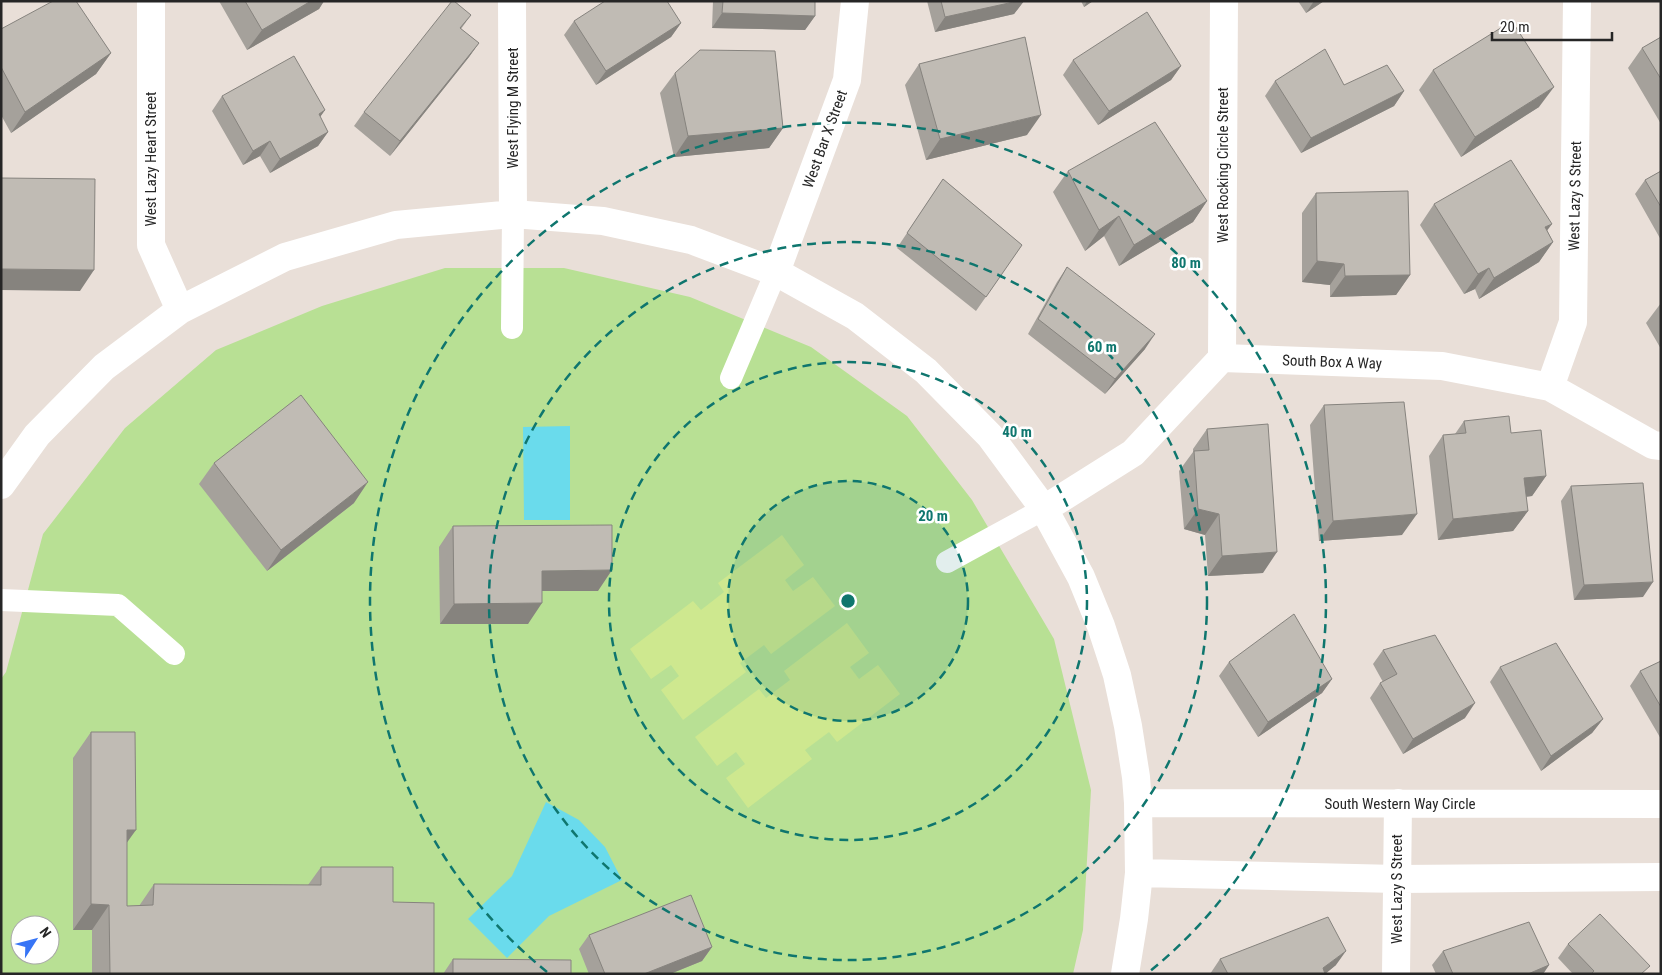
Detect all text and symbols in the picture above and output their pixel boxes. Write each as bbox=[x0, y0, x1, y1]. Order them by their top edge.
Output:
scale bar bbox=[1492, 10, 1612, 42]
text: 20 m bbox=[1500, 18, 1530, 36]
street label: West Flying M Street bbox=[504, 47, 522, 169]
street label: West Bar X Street bbox=[799, 87, 851, 191]
street label: West Rocking Circle Street bbox=[1214, 87, 1232, 243]
street label: West Lazy Heart Street bbox=[142, 91, 160, 227]
street label: West Lazy S Street bbox=[1565, 141, 1585, 251]
text: 80 m bbox=[1171, 254, 1201, 272]
text: 60 m bbox=[1087, 338, 1117, 356]
street label: South Box A Way bbox=[1282, 351, 1382, 373]
text: 40 m bbox=[1002, 423, 1032, 441]
text: 20 m bbox=[918, 507, 948, 525]
centre of rings bbox=[839, 592, 857, 610]
street label: South Western Way Circle bbox=[1324, 795, 1476, 813]
street label: West Lazy S Street bbox=[1388, 834, 1406, 944]
north arrow bbox=[10, 915, 60, 965]
text: N bbox=[37, 924, 55, 941]

